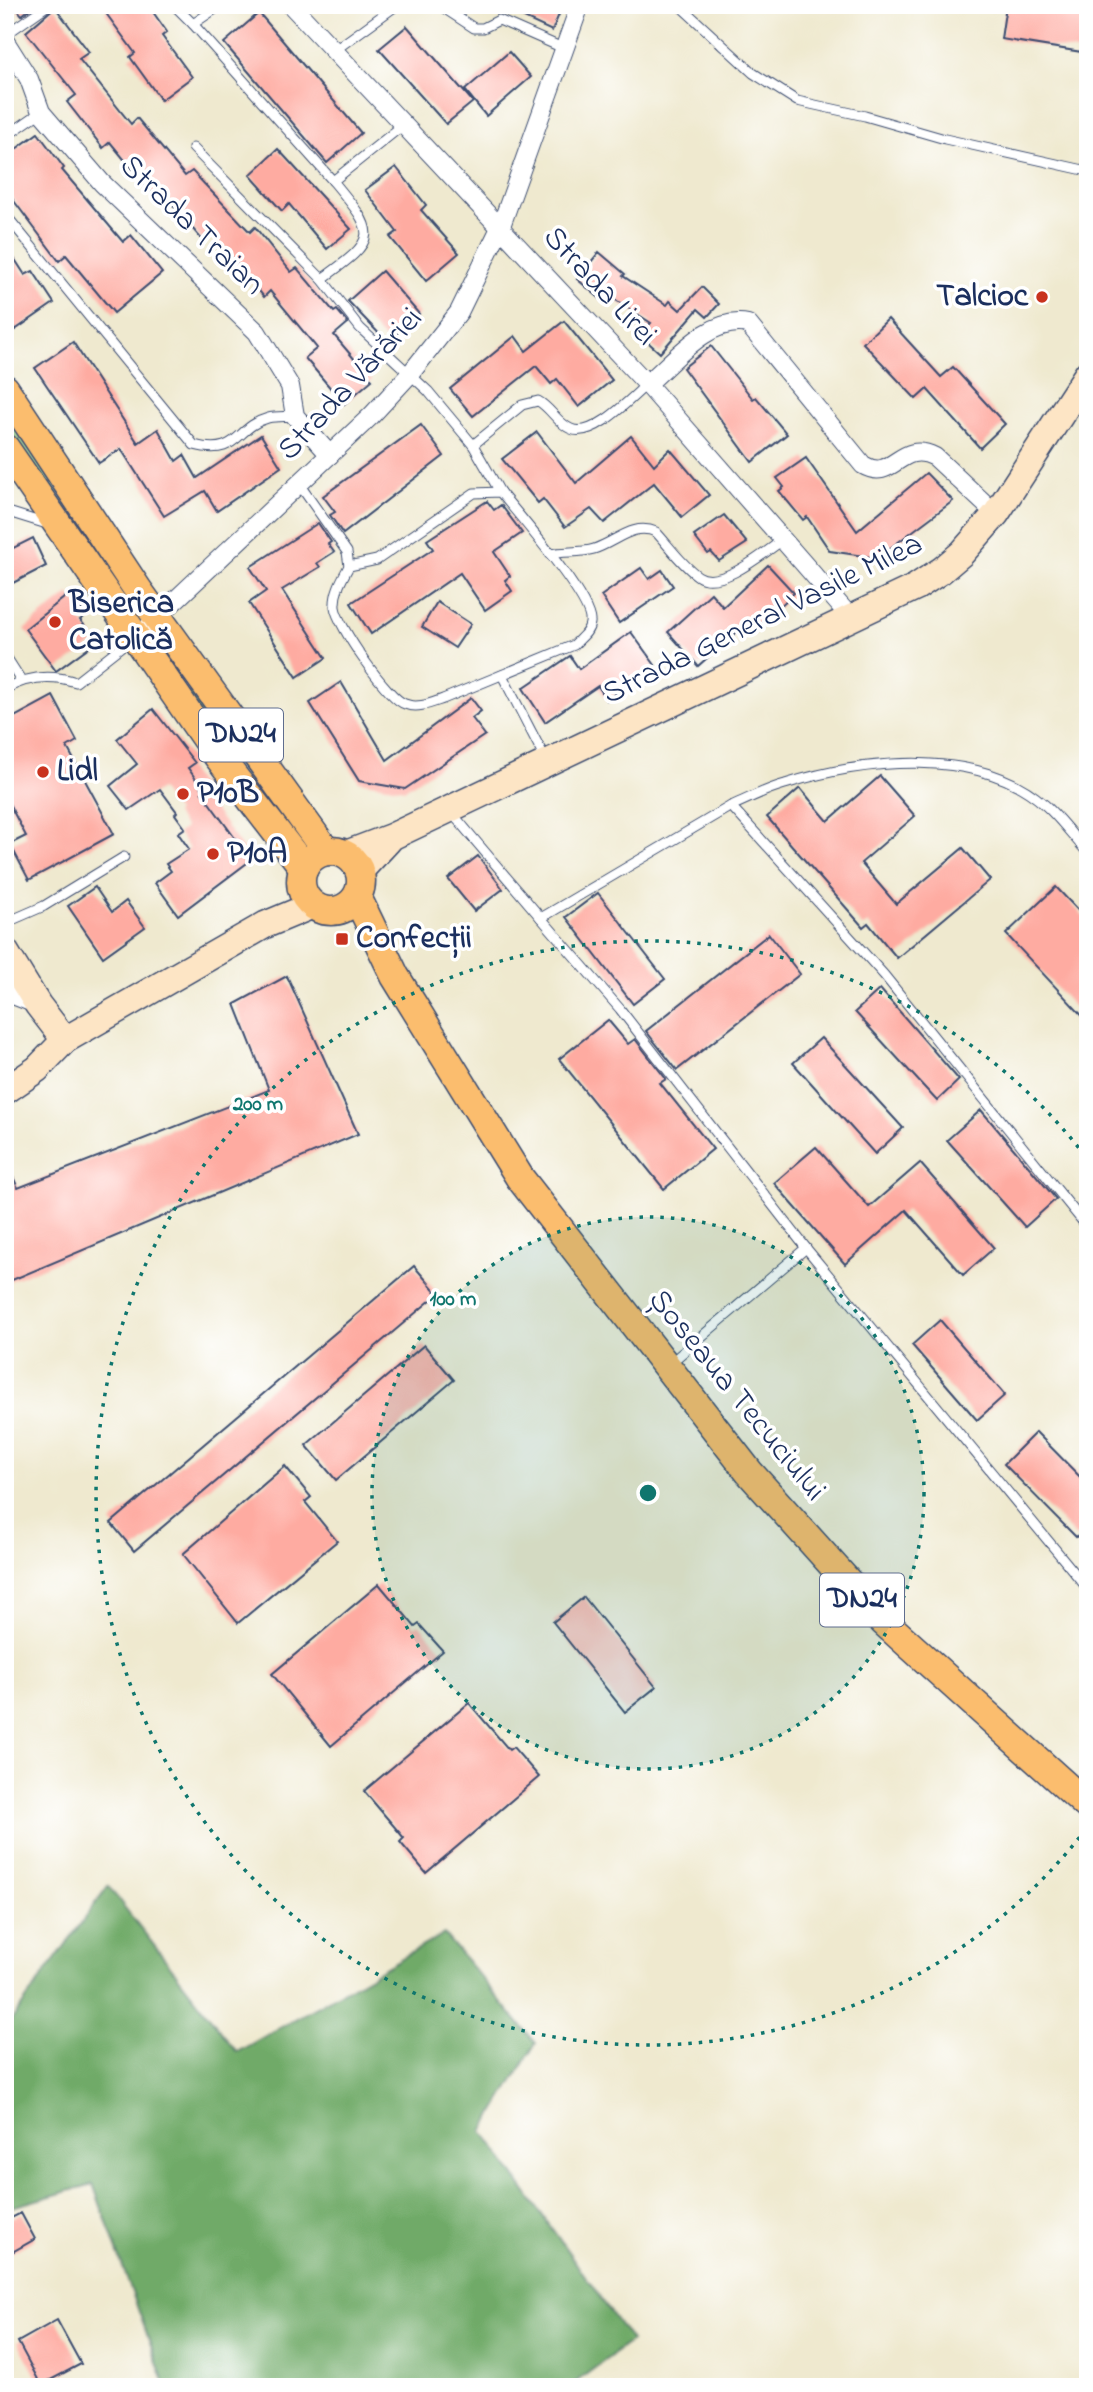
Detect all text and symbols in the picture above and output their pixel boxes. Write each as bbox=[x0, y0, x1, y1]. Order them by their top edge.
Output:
street label: Strada Traian bbox=[108, 144, 274, 308]
street label: Strada Lirei bbox=[531, 216, 667, 358]
place label: Talcioc bbox=[936, 274, 1029, 321]
marker: Talcioc bbox=[1034, 289, 1050, 305]
street label: Strada Vărăriei bbox=[267, 298, 435, 472]
street label: Strada General Vasile Milea bbox=[595, 522, 931, 718]
place label: Biserica Catolică bbox=[67, 581, 174, 665]
marker: Biserica Catolică bbox=[47, 614, 63, 630]
road number: DN24 bbox=[199, 708, 283, 762]
place label: Lidl bbox=[57, 749, 98, 796]
marker: Lidl bbox=[35, 764, 51, 780]
place label: P10B bbox=[197, 771, 260, 818]
marker: P10B bbox=[175, 786, 191, 802]
place label: P10A bbox=[227, 831, 287, 878]
marker: P10A bbox=[205, 846, 221, 862]
place label: Confecții bbox=[356, 916, 472, 963]
marker: Confecții bbox=[334, 931, 350, 947]
text: 200 m bbox=[232, 1090, 283, 1120]
street label: Șoseaua Tecuciului bbox=[636, 1280, 836, 1512]
text: 100 m bbox=[430, 1285, 476, 1315]
centre of rings bbox=[636, 1481, 660, 1505]
road number: DN24 bbox=[820, 1574, 904, 1626]

